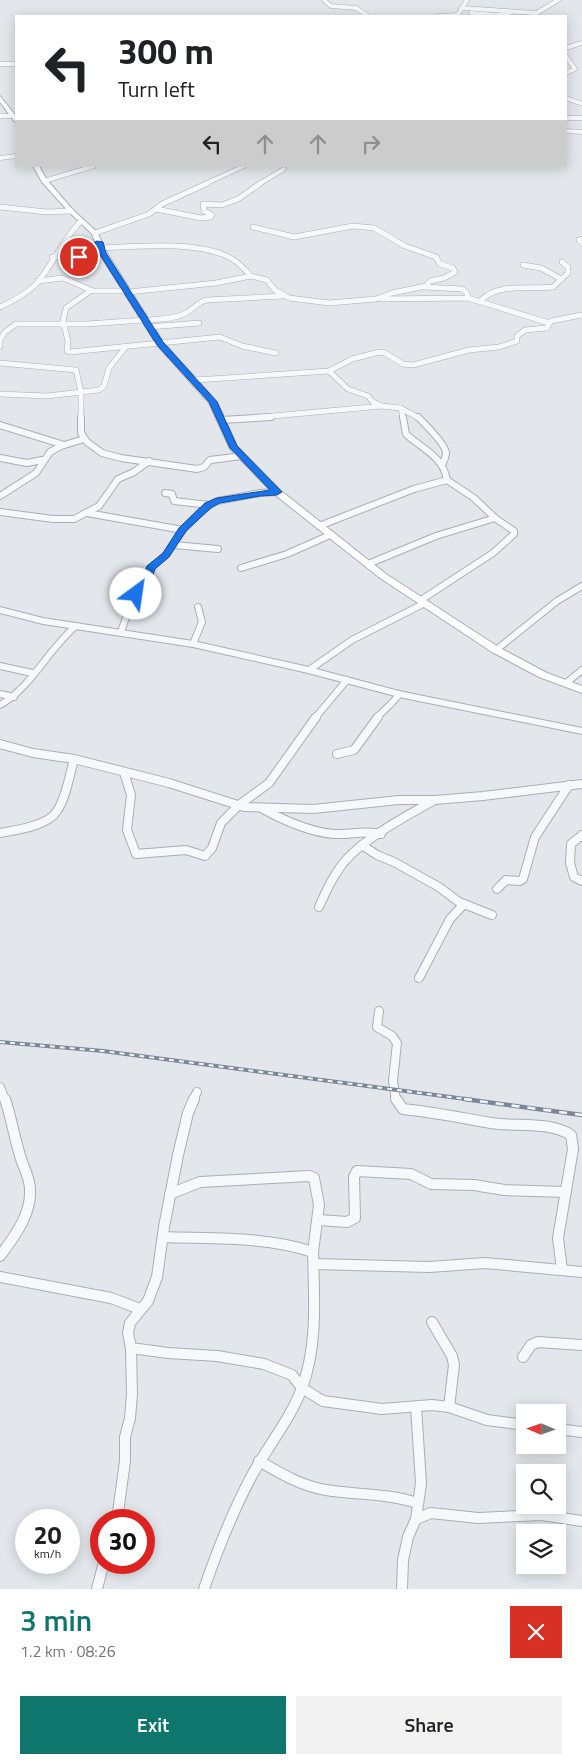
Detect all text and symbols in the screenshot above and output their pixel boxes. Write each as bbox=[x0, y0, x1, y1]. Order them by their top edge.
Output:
text: 300 m bbox=[118, 24, 214, 78]
icon: left bbox=[35, 35, 100, 100]
text: Turn left bbox=[118, 72, 195, 106]
icon: left bbox=[198, 130, 226, 158]
icon: ahead bbox=[251, 130, 279, 158]
icon: ahead bbox=[304, 130, 332, 158]
icon: right bbox=[357, 130, 385, 158]
pin bbox=[58, 236, 100, 278]
icon: arrive bbox=[65, 243, 93, 271]
position arrow bbox=[109, 567, 161, 619]
north arrow bbox=[516, 1404, 566, 1454]
map controls bbox=[516, 1404, 566, 1574]
button: search bbox=[516, 1464, 566, 1514]
speed limit sign: 30 bbox=[90, 1509, 155, 1574]
text: 20 bbox=[33, 1516, 62, 1554]
button: layers bbox=[516, 1524, 566, 1574]
text: km/h bbox=[34, 1544, 61, 1563]
text: 3 min bbox=[20, 1597, 92, 1643]
button: close bbox=[510, 1606, 562, 1658]
text: 1.2 km · 08:26 bbox=[20, 1639, 116, 1663]
button: Exit bbox=[20, 1696, 286, 1754]
button: Share bbox=[296, 1696, 562, 1754]

